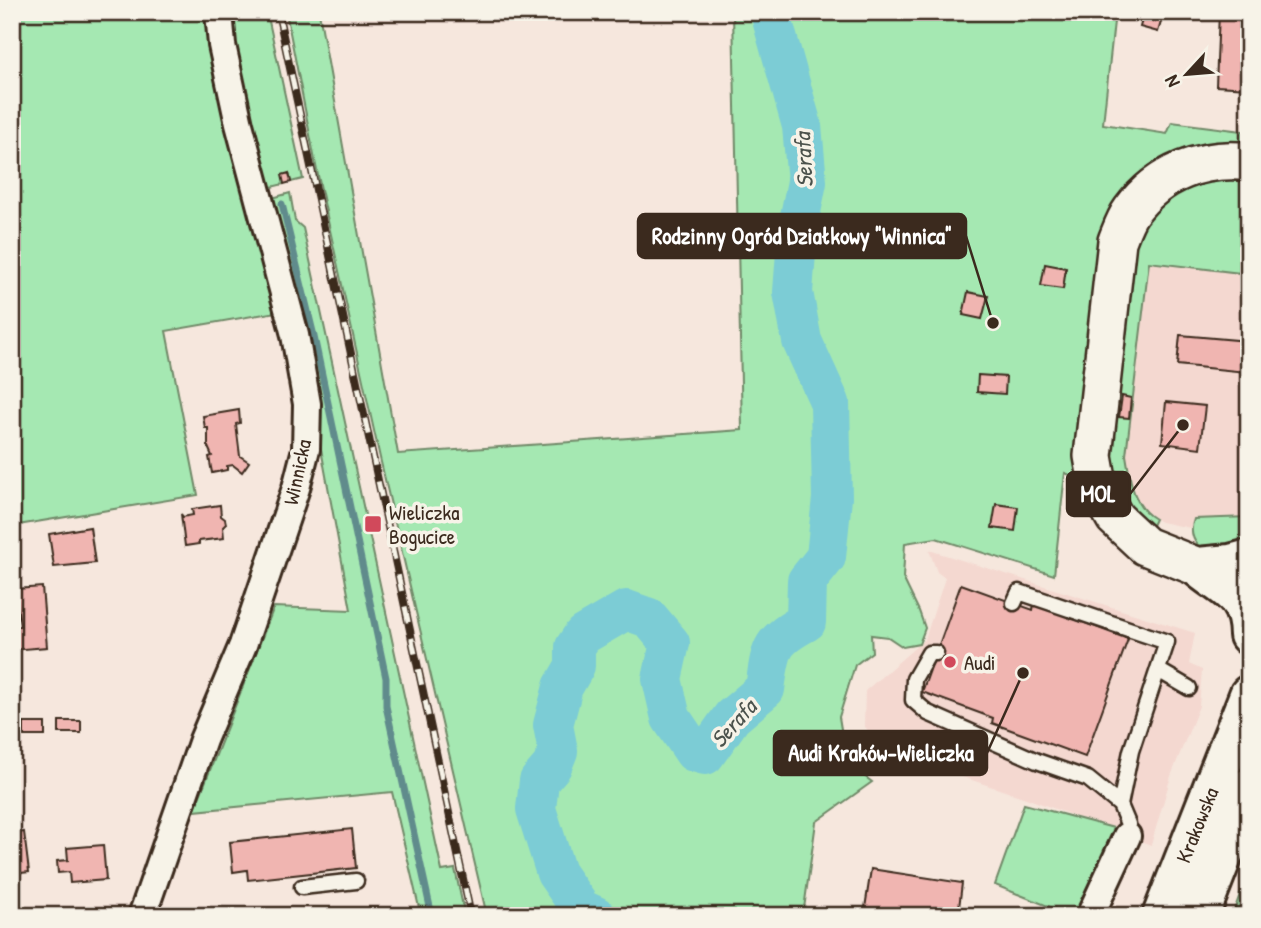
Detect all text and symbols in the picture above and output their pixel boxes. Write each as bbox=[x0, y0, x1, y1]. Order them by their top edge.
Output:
north arrow bbox=[1152, 38, 1222, 108]
text: N bbox=[1158, 71, 1186, 92]
water label: Serafa bbox=[786, 130, 820, 188]
callout: Rodzinny Ogród Działkowy "Winnica" bbox=[638, 214, 966, 258]
text: Rodzinny Ogród Działkowy "Winnica" bbox=[652, 220, 952, 252]
street label: Winnicka bbox=[276, 436, 318, 508]
callout: MOL bbox=[1067, 472, 1130, 516]
text: MOL bbox=[1080, 478, 1116, 509]
place label: Wieliczka Bogucice bbox=[389, 498, 459, 551]
marker: Wieliczka Bogucice bbox=[363, 514, 383, 534]
place label: Audi bbox=[964, 648, 996, 677]
marker: Audi bbox=[942, 654, 958, 670]
water label: Serafa bbox=[703, 691, 764, 754]
callout: Audi Kraków-Wieliczka bbox=[774, 731, 987, 775]
text: Audi Kraków-Wieliczka bbox=[788, 737, 974, 768]
street label: Krakowska bbox=[1169, 783, 1225, 867]

